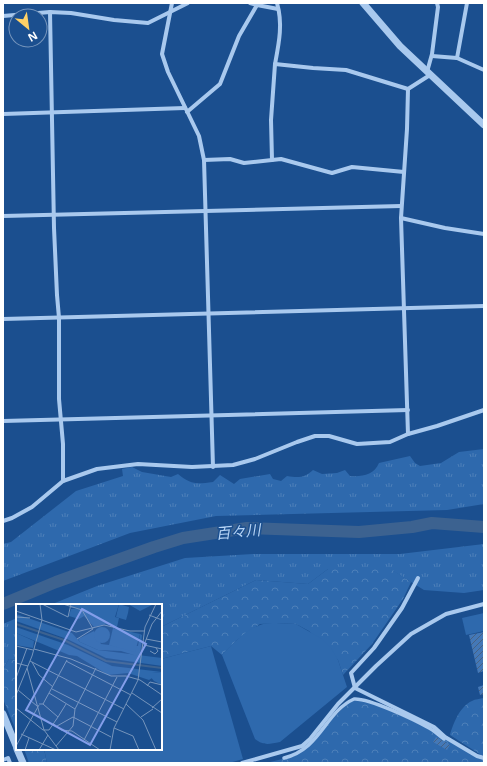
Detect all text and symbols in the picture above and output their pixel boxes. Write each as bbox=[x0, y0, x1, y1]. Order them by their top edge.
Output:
north arrow bbox=[8, 8, 48, 48]
text: N bbox=[26, 28, 41, 46]
water label: 百々川 bbox=[215, 519, 263, 543]
inset map bbox=[16, 604, 162, 750]

